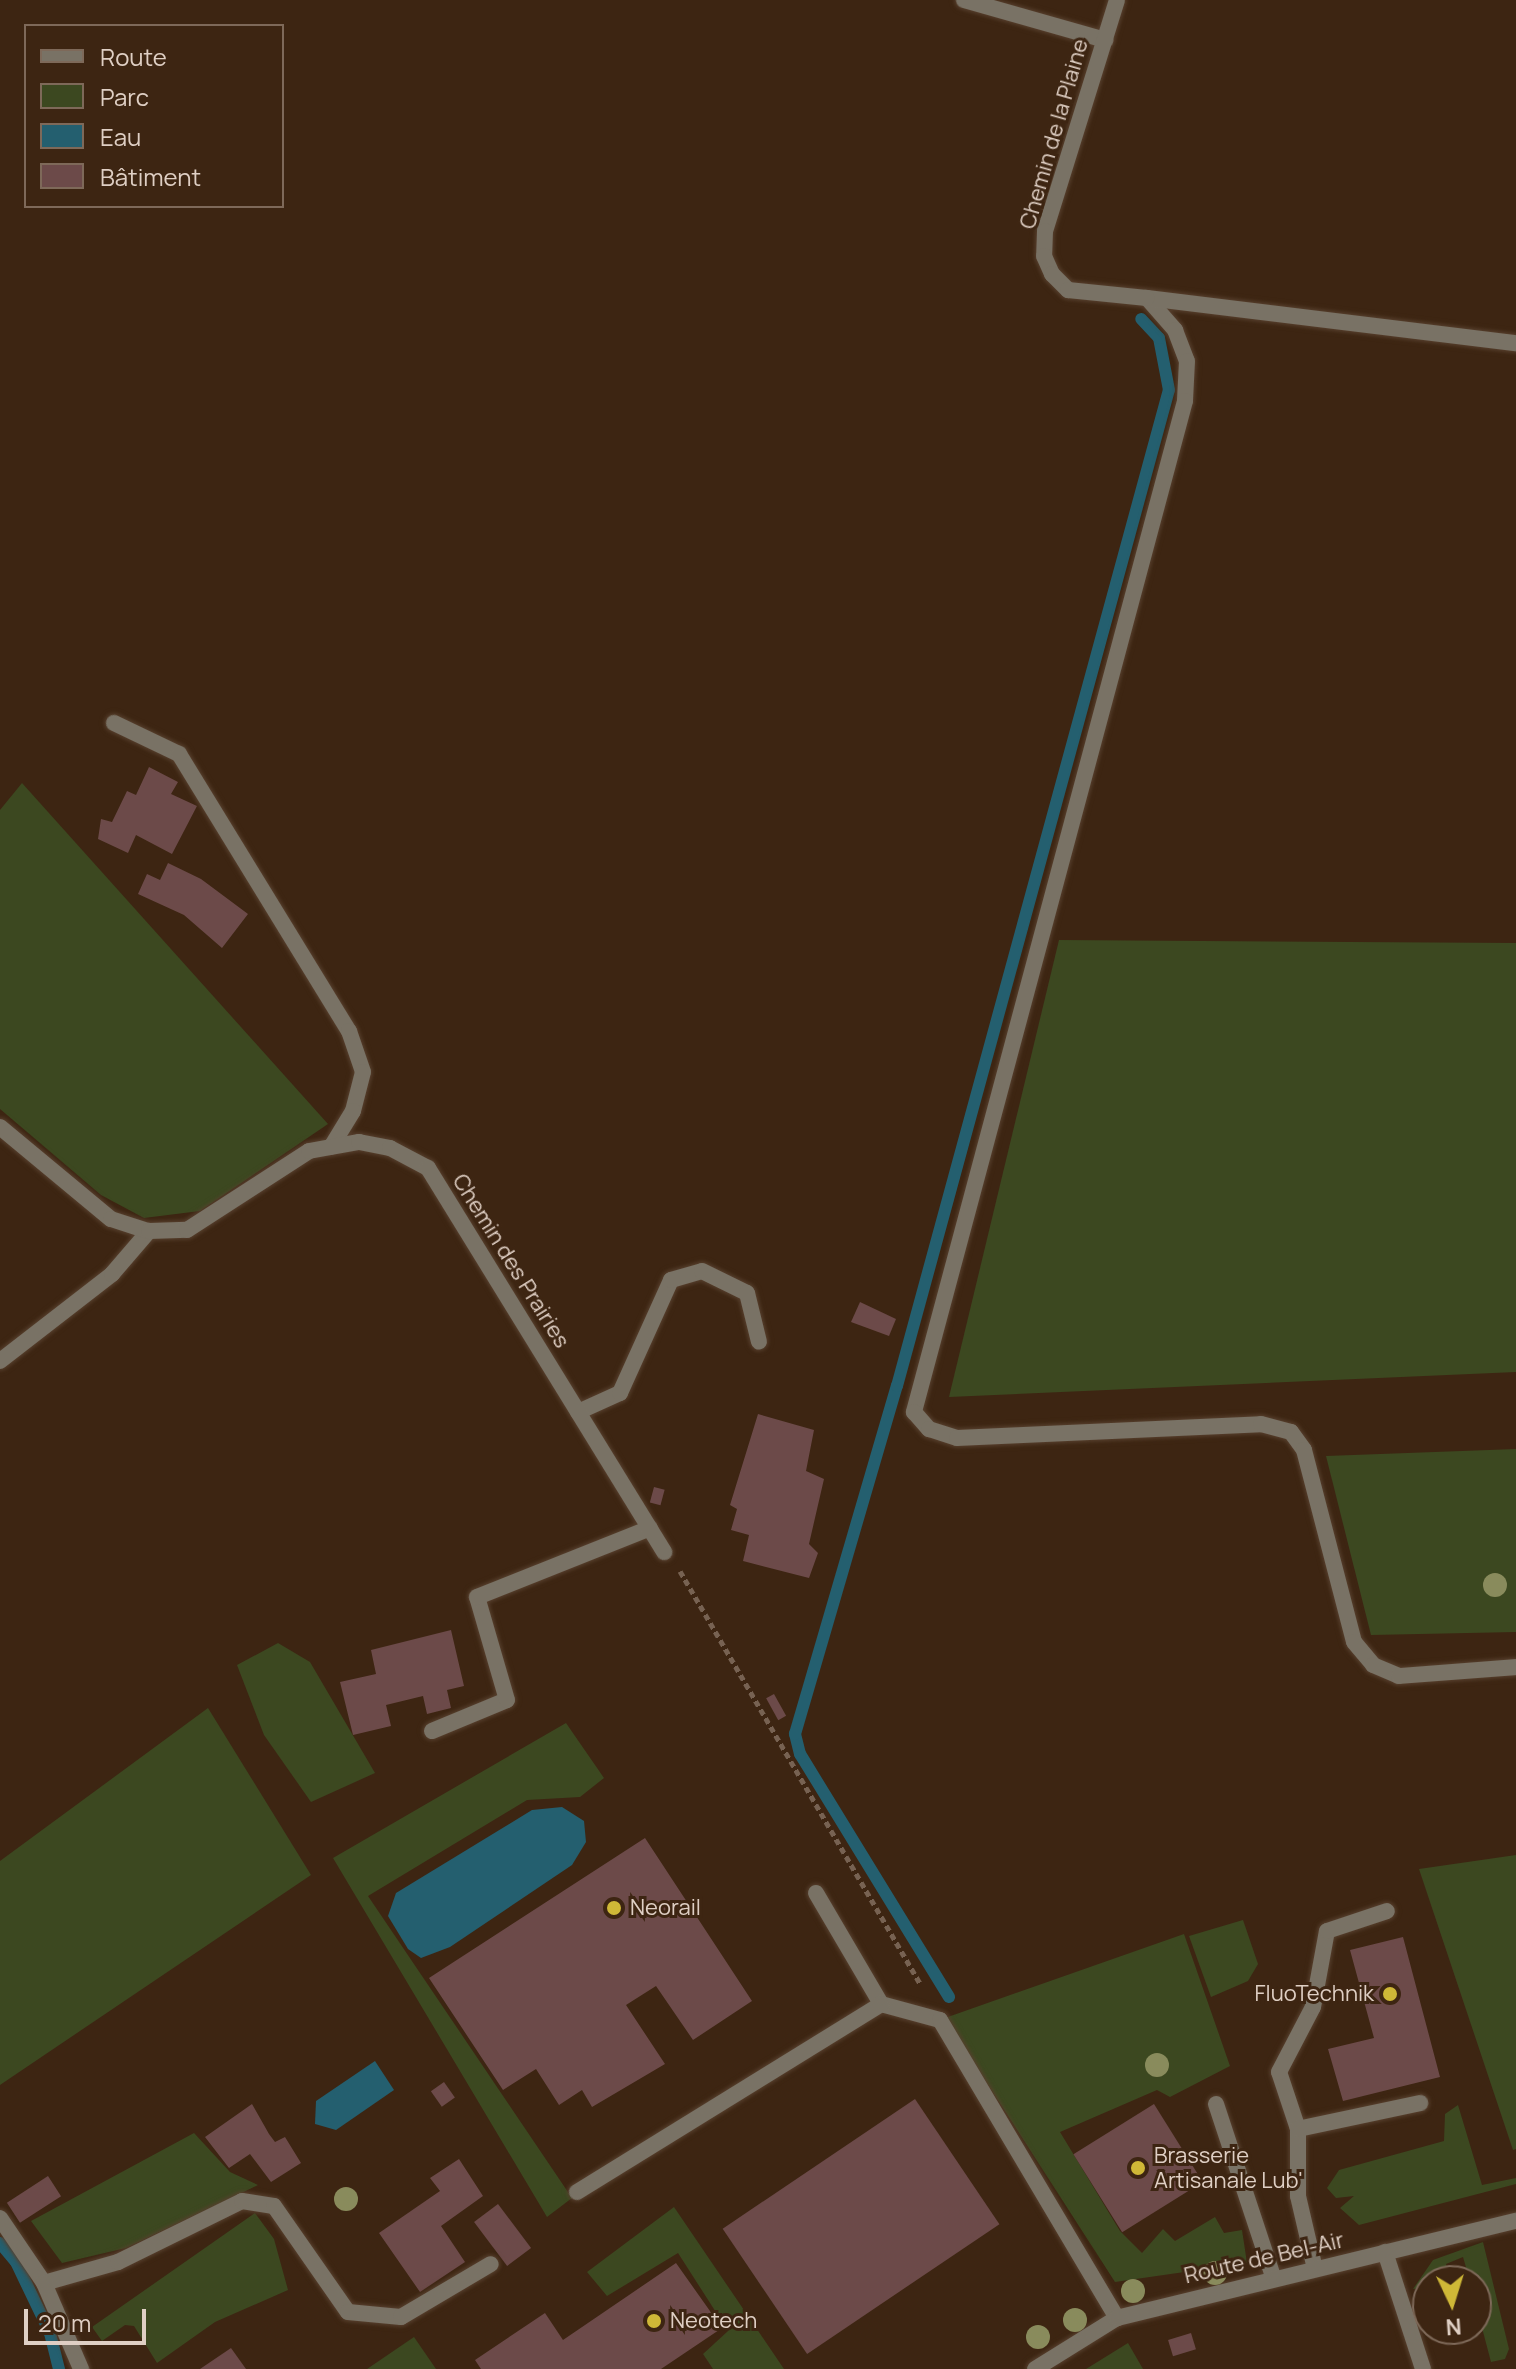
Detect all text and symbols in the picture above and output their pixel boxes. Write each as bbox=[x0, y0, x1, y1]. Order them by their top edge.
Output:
legend bbox=[24, 24, 284, 208]
street label: Chemin de la Plaine bbox=[1014, 36, 1094, 232]
text: Route bbox=[100, 40, 167, 73]
text: Parc bbox=[100, 80, 149, 113]
text: Eau bbox=[100, 120, 141, 153]
text: Bâtiment bbox=[100, 160, 201, 193]
street label: Chemin des Prairies bbox=[447, 1169, 575, 1353]
place label: Neorail bbox=[630, 1895, 701, 1921]
marker: Neorail bbox=[605, 1899, 623, 1917]
place label: FluoTechnik bbox=[1254, 1981, 1374, 2007]
marker: FluoTechnik bbox=[1381, 1985, 1399, 2003]
place label: Brasserie Artisanale Lub' bbox=[1154, 2142, 1303, 2194]
marker: Brasserie Artisanale Lub' bbox=[1129, 2159, 1147, 2177]
street label: Route de Bel-Air bbox=[1182, 2227, 1346, 2289]
north arrow bbox=[1412, 2265, 1492, 2345]
scale bar bbox=[28, 2293, 150, 2343]
text: 20 m bbox=[38, 2306, 91, 2339]
place label: Neotech bbox=[670, 2308, 757, 2334]
text: N bbox=[1445, 2311, 1462, 2342]
marker: Neotech bbox=[645, 2312, 663, 2330]

